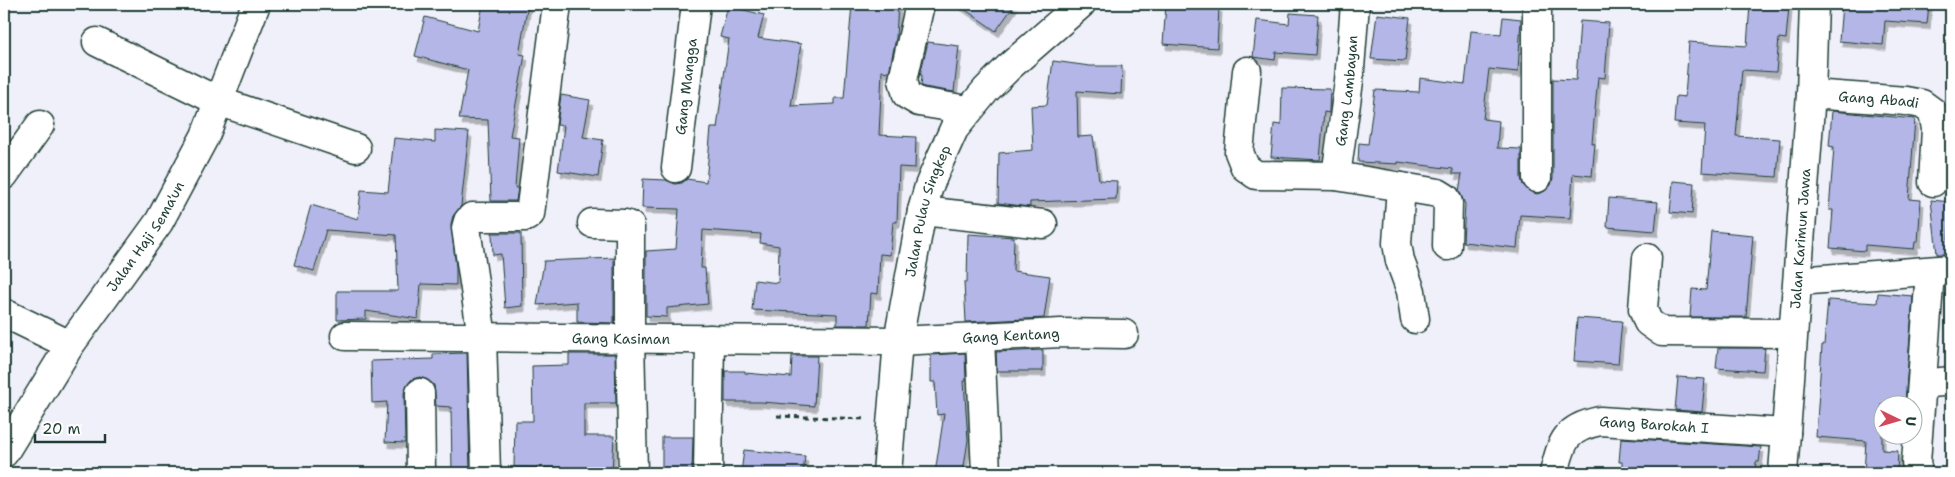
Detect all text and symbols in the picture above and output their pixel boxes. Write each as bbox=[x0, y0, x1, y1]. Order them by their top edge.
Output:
street label: Gang Lambayan bbox=[1331, 34, 1362, 147]
street label: Gang Mangga bbox=[671, 37, 701, 136]
street label: Gang Abadi bbox=[1838, 87, 1921, 112]
street label: Jalan Pulau Singkep bbox=[901, 142, 955, 279]
street label: Jalan Karimun Jawa bbox=[1786, 167, 1815, 310]
street label: Jalan Haji Sema'un bbox=[103, 178, 188, 295]
street label: Gang Kentang bbox=[962, 324, 1060, 347]
street label: Gang Kasiman bbox=[572, 329, 671, 348]
north arrow bbox=[1872, 394, 1922, 444]
scale bar bbox=[35, 412, 105, 444]
street label: Gang Barokah I bbox=[1599, 412, 1710, 437]
text: U bbox=[1902, 416, 1920, 427]
text: 20 m bbox=[42, 419, 81, 439]

